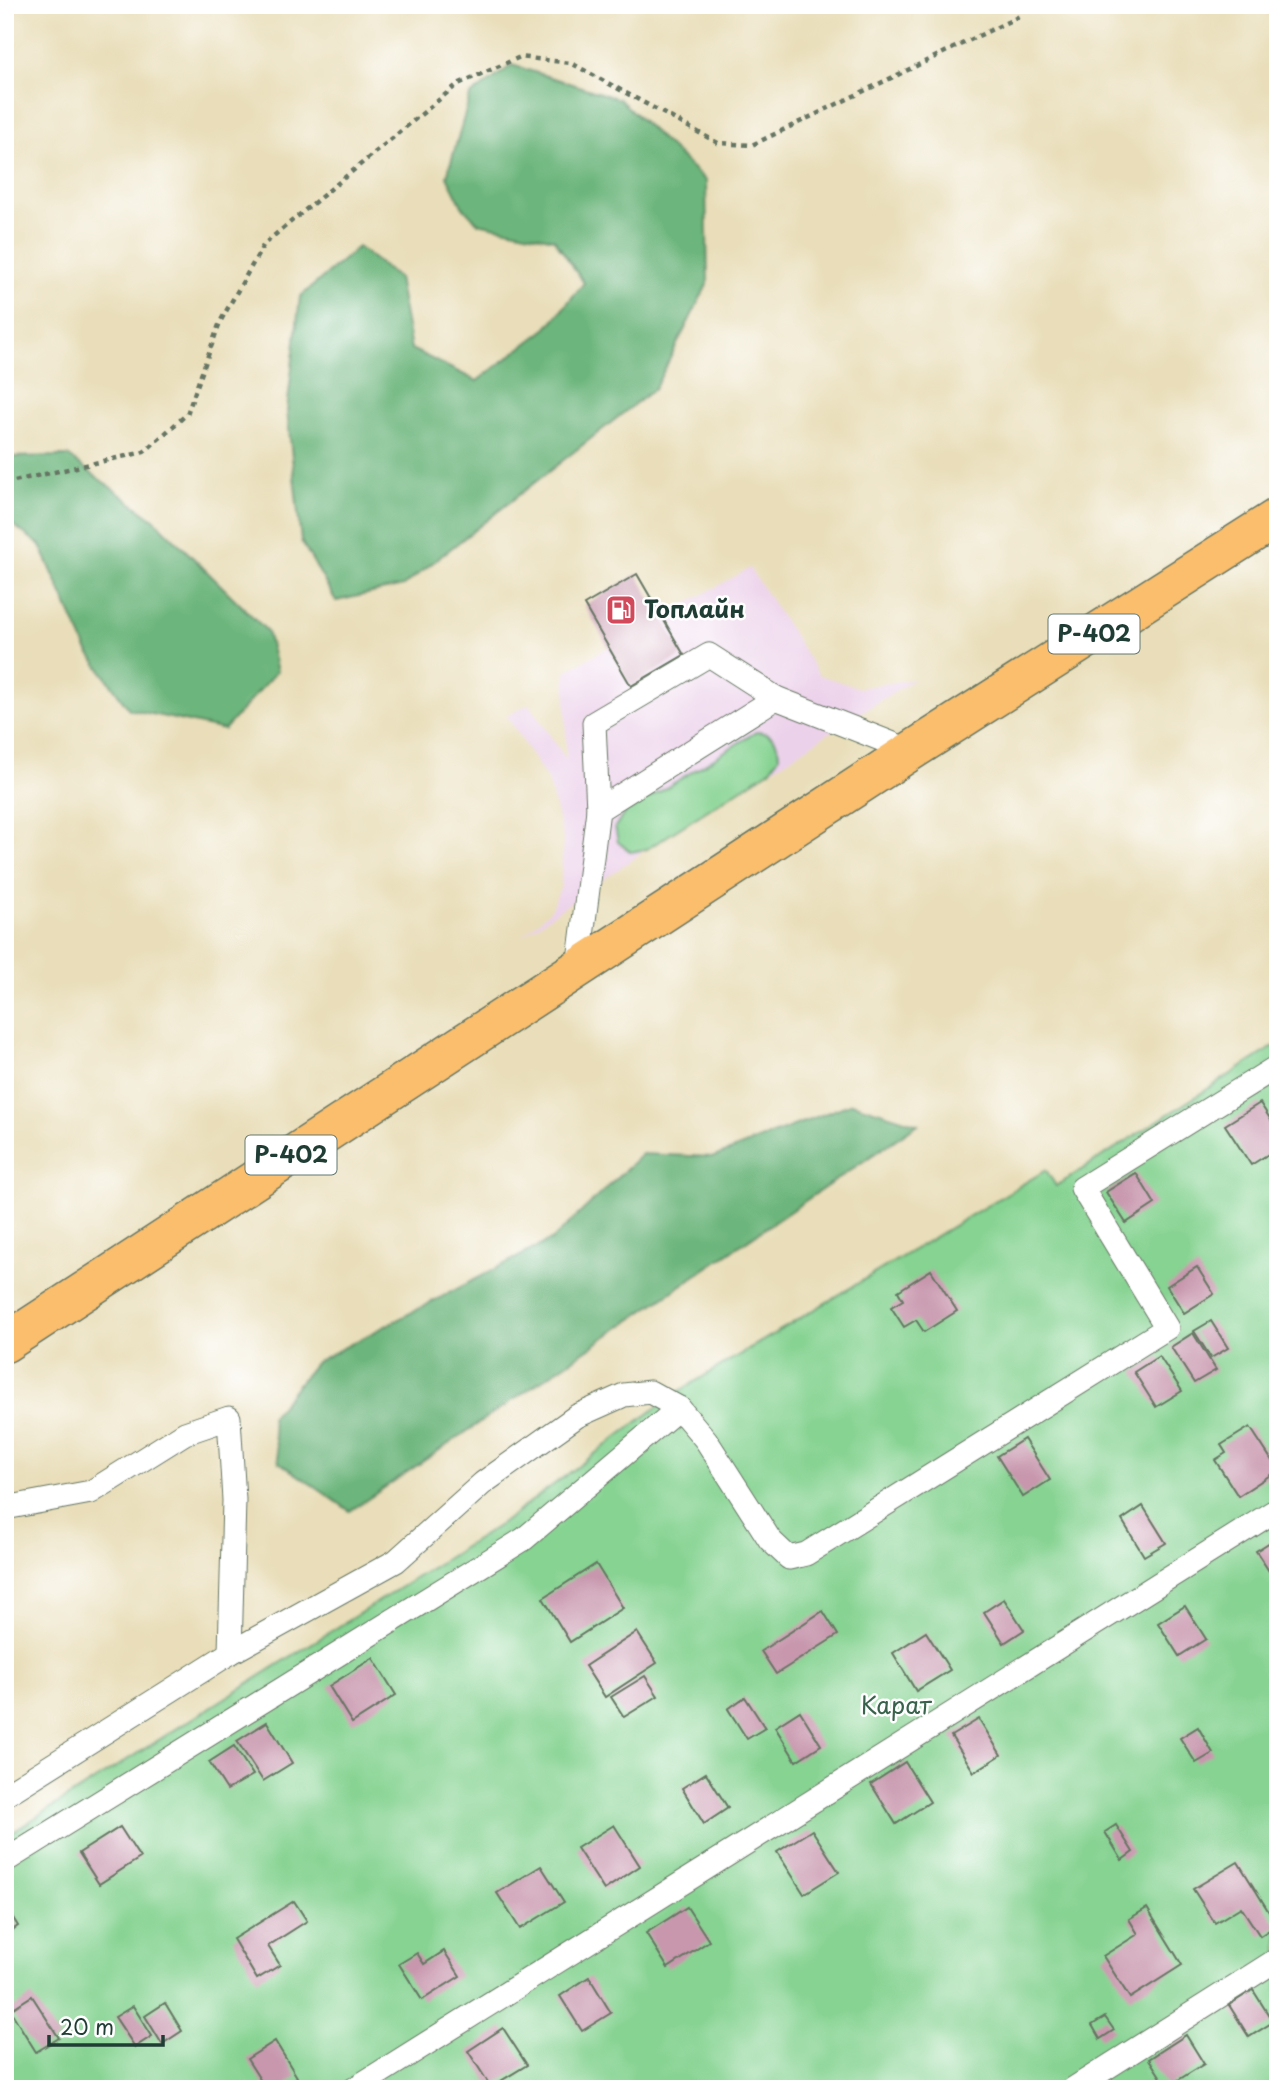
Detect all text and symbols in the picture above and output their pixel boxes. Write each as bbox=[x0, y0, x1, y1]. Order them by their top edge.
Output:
place label: Топлайн bbox=[644, 590, 745, 626]
fuel station icon: Топлайн bbox=[604, 593, 638, 627]
road number: Р-402 bbox=[1048, 614, 1140, 654]
road number: Р-402 bbox=[246, 1136, 336, 1174]
park label: Карат bbox=[861, 1686, 932, 1722]
scale bar bbox=[49, 2003, 163, 2047]
text: 20 m bbox=[60, 2010, 114, 2042]

